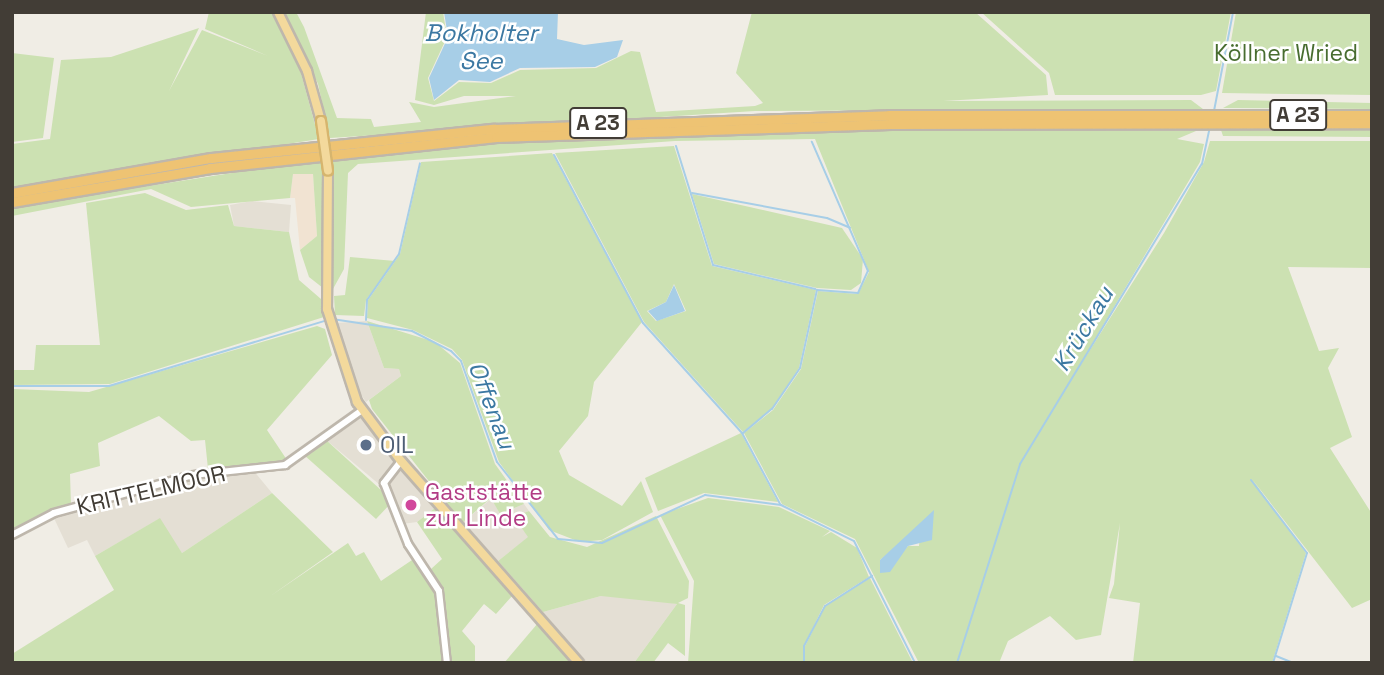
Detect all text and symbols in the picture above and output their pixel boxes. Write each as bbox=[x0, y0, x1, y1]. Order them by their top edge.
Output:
water label: Bokholter See bbox=[425, 19, 537, 75]
park label: Köllner Wried bbox=[1214, 39, 1358, 67]
road number: A 23 bbox=[1268, 97, 1328, 132]
road number: A 23 bbox=[568, 106, 628, 140]
water label: Krückau bbox=[1047, 281, 1119, 377]
water label: Offenau bbox=[462, 357, 522, 453]
place label: OIL bbox=[380, 431, 414, 459]
marker: OIL bbox=[358, 437, 374, 453]
street label: KRITTELMOOR bbox=[74, 459, 228, 521]
place label: Gaststätte zur Linde bbox=[425, 478, 543, 532]
marker: Gaststätte zur Linde bbox=[403, 497, 419, 513]

